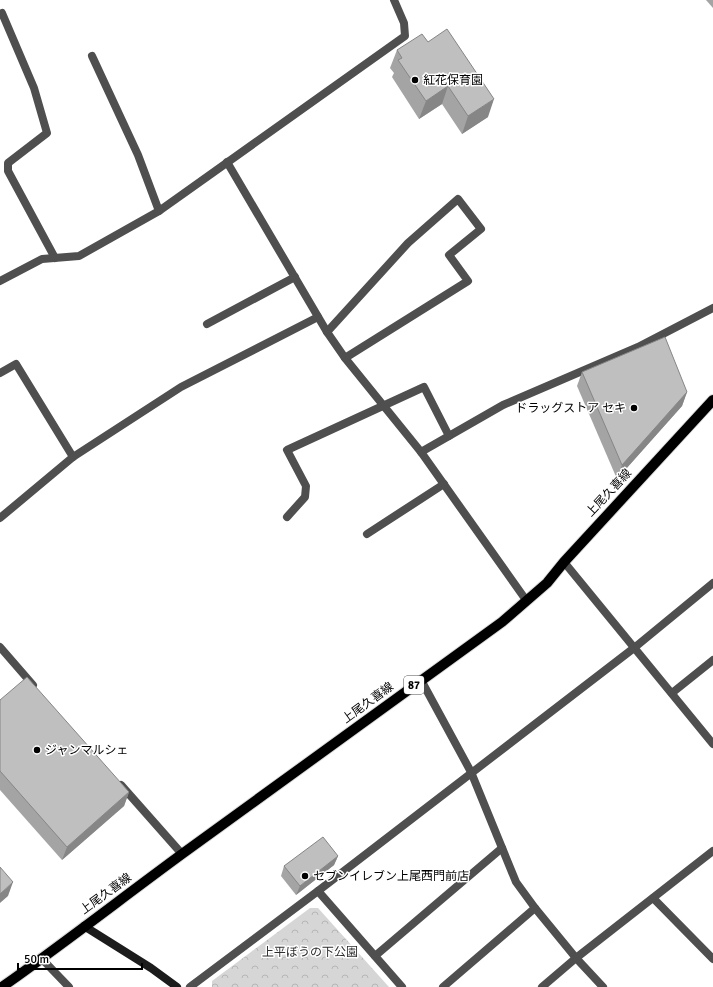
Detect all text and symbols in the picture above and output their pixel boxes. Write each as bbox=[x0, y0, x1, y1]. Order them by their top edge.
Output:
place label: 紅花保育園 bbox=[423, 73, 483, 88]
marker: 紅花保育園 bbox=[410, 75, 420, 85]
place label: ドラッグストア セキ bbox=[515, 401, 626, 416]
marker: ドラッグストア セキ bbox=[629, 403, 639, 413]
street label: 上尾久喜線 bbox=[583, 466, 635, 520]
road number: 87 bbox=[404, 676, 424, 694]
street label: 上尾久喜線 bbox=[339, 679, 397, 727]
place label: ジャンマルシェ bbox=[45, 743, 128, 758]
marker: ジャンマルシェ bbox=[32, 745, 42, 755]
place label: セブンイレブン上尾西門前店 bbox=[313, 869, 469, 884]
street label: 上尾久喜線 bbox=[77, 870, 135, 918]
marker: セブンイレブン上尾西門前店 bbox=[300, 871, 310, 881]
scale bar bbox=[18, 945, 142, 971]
park label: 上平ぼうの下公園 bbox=[262, 945, 358, 960]
text: 50 m bbox=[24, 952, 49, 967]

